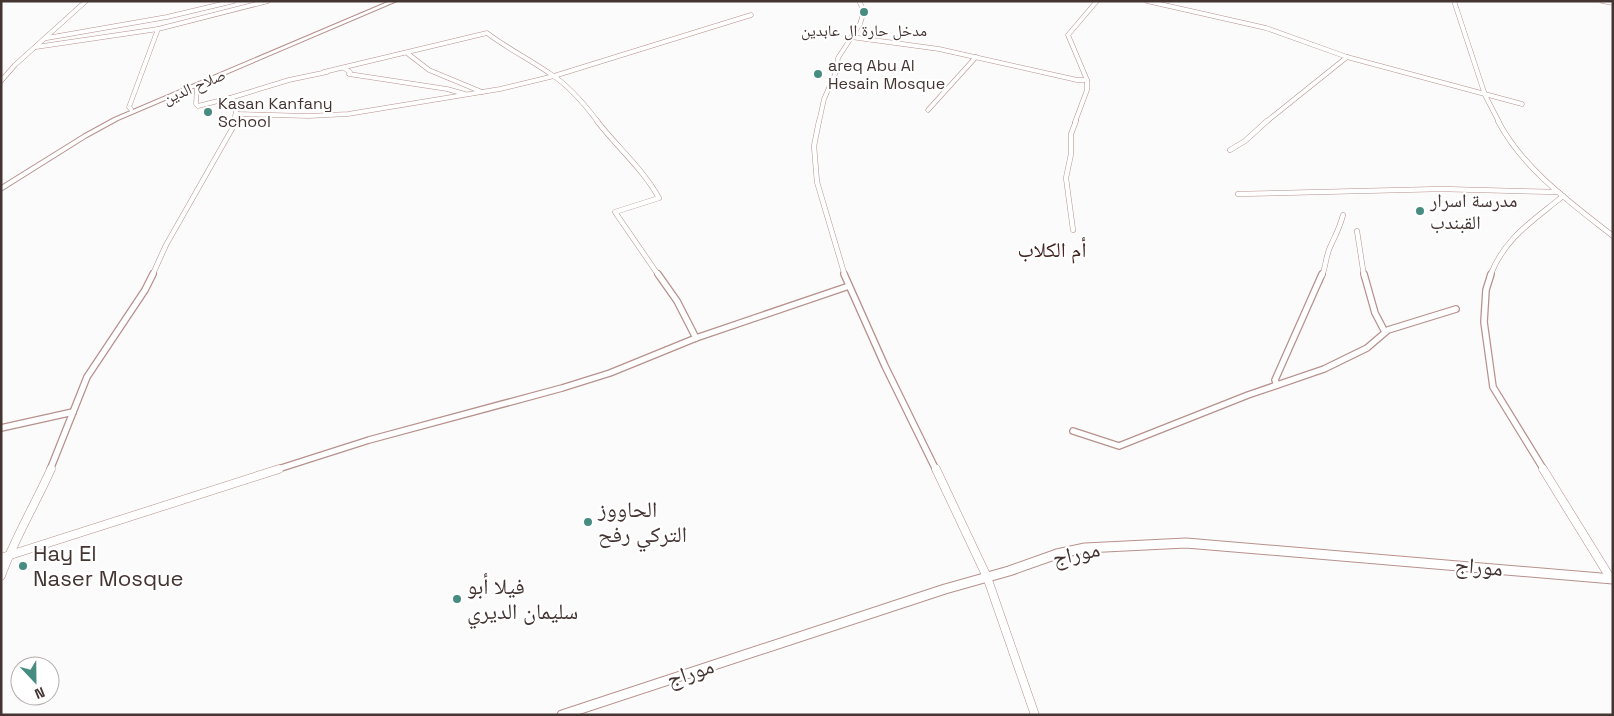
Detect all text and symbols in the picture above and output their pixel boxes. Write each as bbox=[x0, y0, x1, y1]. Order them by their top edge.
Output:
marker: مدخل حارة ال عابدين bbox=[858, 6, 870, 18]
place label: مدخل حارة ال عابدين bbox=[801, 20, 927, 41]
place label: areq Abu Al Hesain Mosque bbox=[828, 55, 945, 94]
street label: صلاح الدين bbox=[160, 64, 229, 109]
marker: areq Abu Al Hesain Mosque bbox=[812, 68, 824, 80]
place label: Kasan Kanfany School bbox=[218, 93, 333, 132]
marker: Kasan Kanfany School bbox=[202, 106, 214, 118]
place label: مدرسة اسرار القبندب bbox=[1429, 188, 1518, 235]
marker: مدرسة اسرار القبندب bbox=[1414, 205, 1426, 217]
district label: أم الكلاب bbox=[1018, 236, 1086, 264]
place label: الحاووز التركي رفح bbox=[597, 495, 687, 552]
marker: الحاووز التركي رفح bbox=[582, 516, 594, 528]
street label: موراج bbox=[1050, 534, 1102, 572]
place label: Hay El Naser Mosque bbox=[33, 539, 184, 592]
street label: موراج bbox=[1454, 550, 1504, 582]
marker: Hay El Naser Mosque bbox=[17, 560, 29, 572]
place label: فيلا أبو سليمان الديري bbox=[467, 572, 578, 629]
marker: فيلا أبو سليمان الديري bbox=[451, 593, 463, 605]
street label: موراج bbox=[663, 651, 717, 693]
north arrow bbox=[10, 656, 60, 706]
text: N bbox=[32, 683, 48, 703]

